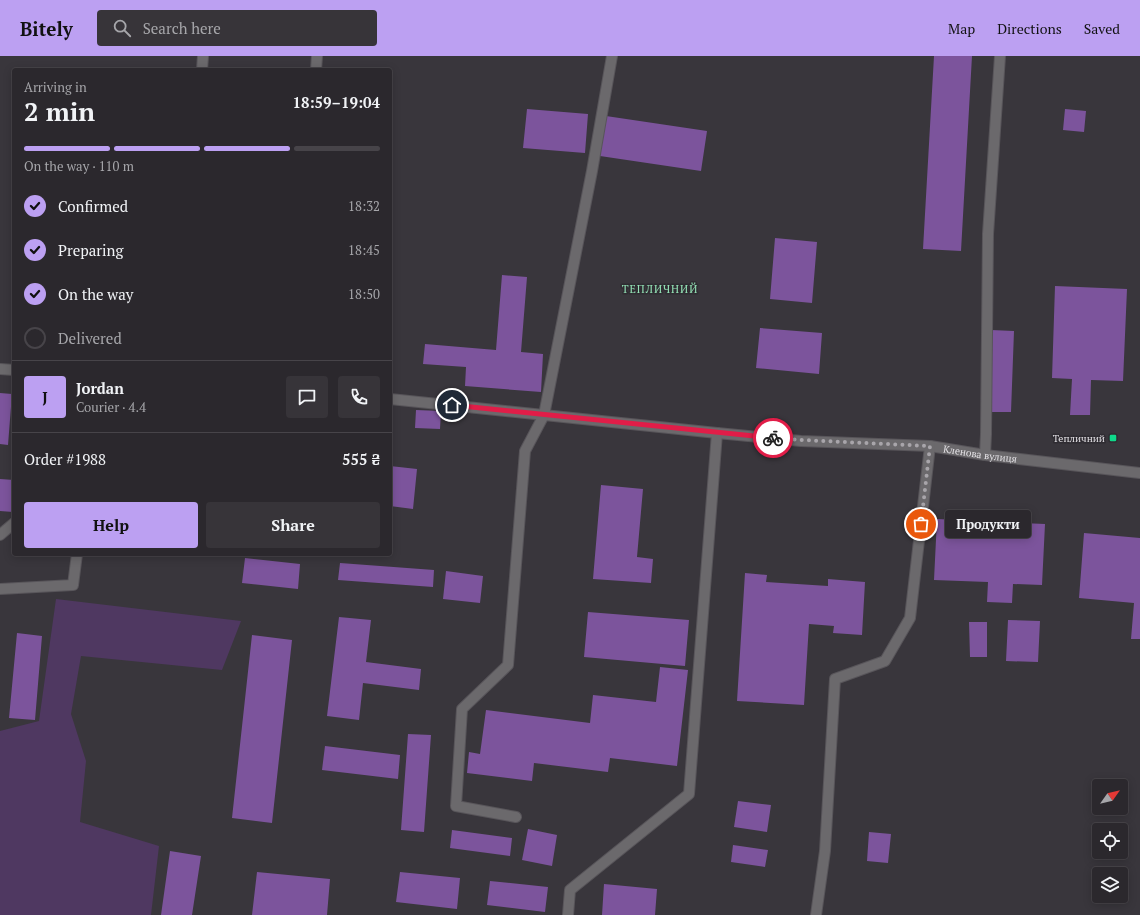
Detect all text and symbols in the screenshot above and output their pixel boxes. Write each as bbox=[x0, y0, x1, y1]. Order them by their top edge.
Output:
search box bbox=[97, 10, 377, 46]
text: Bitely bbox=[20, 16, 73, 41]
icon: search bbox=[111, 17, 133, 39]
text: Search here bbox=[143, 18, 221, 38]
text: Map bbox=[948, 19, 975, 38]
text: Directions bbox=[997, 19, 1062, 38]
text: Saved bbox=[1084, 19, 1120, 38]
text: Arriving in bbox=[24, 78, 87, 96]
text: 18:59–19:04 bbox=[293, 92, 380, 112]
text: 2 min bbox=[24, 94, 95, 128]
text: On the way · 110 m bbox=[24, 157, 134, 175]
icon: check bbox=[24, 195, 46, 217]
text: Confirmed bbox=[58, 196, 128, 216]
text: 18:32 bbox=[348, 197, 380, 215]
icon: check bbox=[24, 239, 46, 261]
text: Preparing bbox=[58, 240, 123, 260]
text: 18:45 bbox=[348, 241, 380, 259]
district label: ТЕПЛИЧНИЙ bbox=[622, 282, 698, 296]
icon: check bbox=[24, 283, 46, 305]
text: On the way bbox=[58, 284, 133, 304]
text: 18:50 bbox=[348, 285, 380, 303]
text: Delivered bbox=[58, 328, 122, 348]
button: chat bbox=[286, 376, 328, 418]
button: phone bbox=[338, 376, 380, 418]
text: Jordan bbox=[76, 378, 124, 398]
text: J bbox=[42, 387, 48, 407]
pin bbox=[435, 388, 469, 422]
icon: home bbox=[441, 394, 463, 416]
text: Courier · 4.4 bbox=[76, 398, 146, 416]
courier bbox=[753, 418, 793, 458]
icon: bike bbox=[762, 427, 784, 449]
place label: Тепличний bbox=[1053, 432, 1105, 445]
marker: Тепличний bbox=[1108, 433, 1118, 443]
street label: Кленова вулиця bbox=[942, 442, 1018, 465]
text: Order #1988 bbox=[24, 449, 106, 469]
text: 555 ₴ bbox=[342, 449, 380, 469]
button: Help bbox=[24, 502, 198, 548]
button: Share bbox=[206, 502, 380, 548]
pin bbox=[904, 507, 938, 541]
callout: Продукти bbox=[945, 510, 1031, 538]
icon: bag bbox=[910, 513, 932, 535]
text: Продукти bbox=[956, 515, 1020, 533]
north arrow bbox=[1092, 779, 1128, 815]
map controls bbox=[1092, 779, 1128, 903]
button: locate bbox=[1092, 823, 1128, 859]
button: layers bbox=[1092, 867, 1128, 903]

